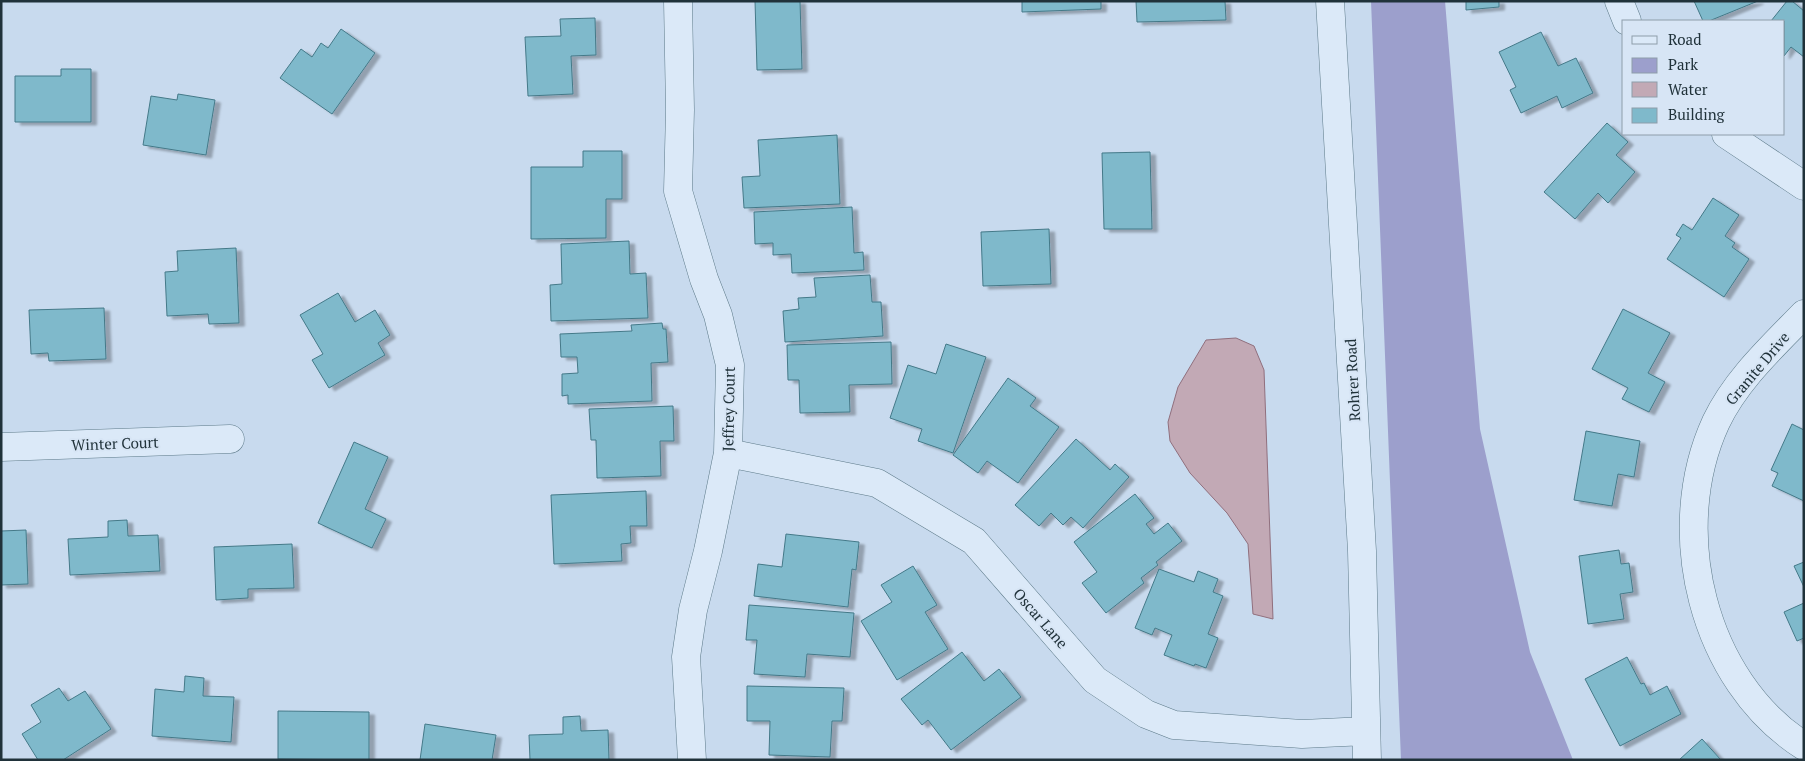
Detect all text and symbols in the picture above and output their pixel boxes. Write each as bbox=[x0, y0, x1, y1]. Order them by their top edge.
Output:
legend bbox=[1622, 20, 1785, 135]
text: Road bbox=[1668, 29, 1701, 49]
text: Park bbox=[1668, 54, 1698, 74]
text: Water bbox=[1668, 79, 1708, 99]
text: Building bbox=[1668, 104, 1726, 124]
street label: Granite Drive bbox=[1721, 327, 1793, 409]
street label: Rohrer Road bbox=[1340, 338, 1364, 422]
street label: Jeffrey Court bbox=[717, 366, 739, 452]
street label: Winter Court bbox=[71, 431, 159, 455]
street label: Oscar Lane bbox=[1009, 584, 1073, 652]

